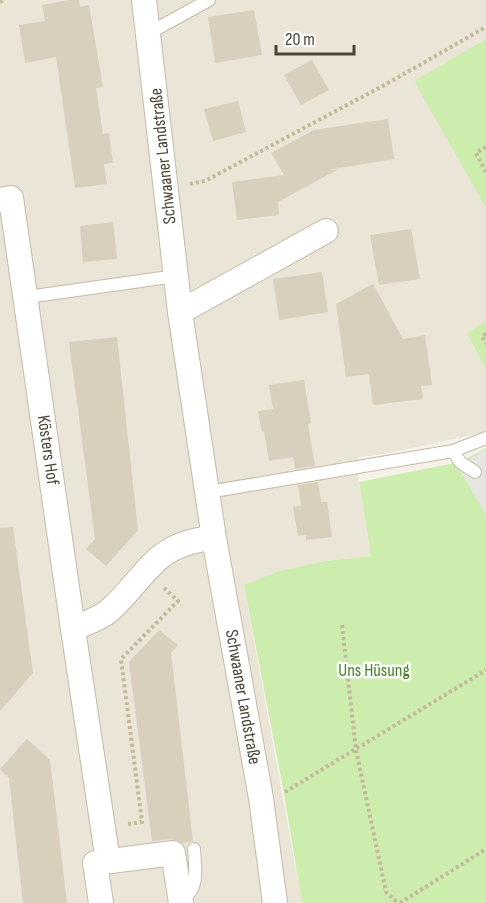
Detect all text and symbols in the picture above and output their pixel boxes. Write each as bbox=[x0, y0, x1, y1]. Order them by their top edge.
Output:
scale bar bbox=[276, 18, 354, 56]
text: 20 m bbox=[285, 29, 315, 50]
street label: Schwaaner Landstraße bbox=[145, 87, 181, 225]
street label: Kösters Hof bbox=[33, 414, 63, 487]
street label: Schwaaner Landstraße bbox=[221, 628, 265, 766]
park label: Uns Hüsung bbox=[338, 660, 410, 681]

